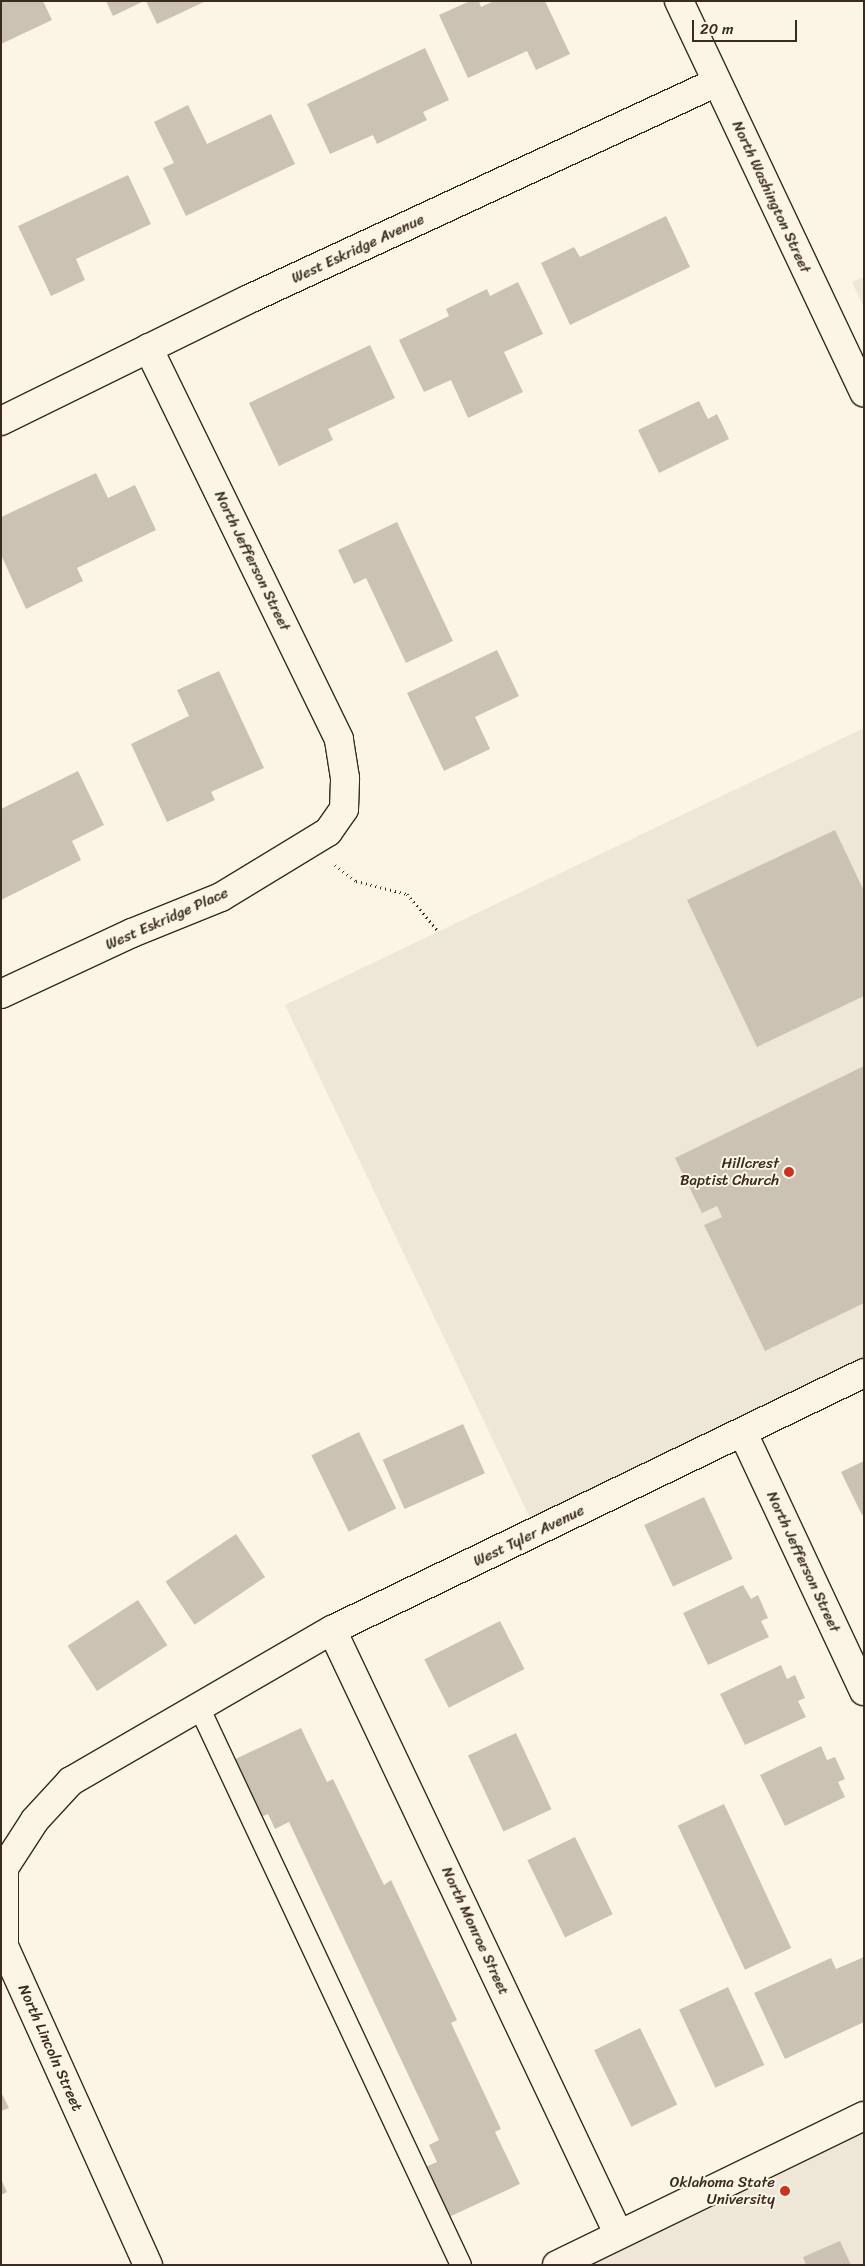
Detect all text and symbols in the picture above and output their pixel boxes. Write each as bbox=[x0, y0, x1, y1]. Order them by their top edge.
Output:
scale bar bbox=[695, 10, 800, 42]
text: 20 m bbox=[700, 16, 734, 42]
street label: North Washington Street bbox=[728, 118, 814, 276]
street label: West Eskridge Avenue bbox=[288, 210, 428, 288]
street label: North Jefferson Street bbox=[210, 488, 294, 634]
street label: West Eskridge Place bbox=[102, 884, 232, 954]
place label: Hillcrest Baptist Church bbox=[680, 1154, 779, 1189]
marker: Hillcrest Baptist Church bbox=[783, 1166, 795, 1178]
street label: North Jefferson Street bbox=[762, 1488, 844, 1636]
street label: West Tyler Avenue bbox=[471, 1501, 587, 1571]
street label: North Monroe Street bbox=[437, 1864, 513, 1998]
street label: North Lincoln Street bbox=[14, 1982, 86, 2114]
place label: Oklahoma State University bbox=[669, 2173, 775, 2208]
marker: Oklahoma State University bbox=[779, 2185, 791, 2197]

